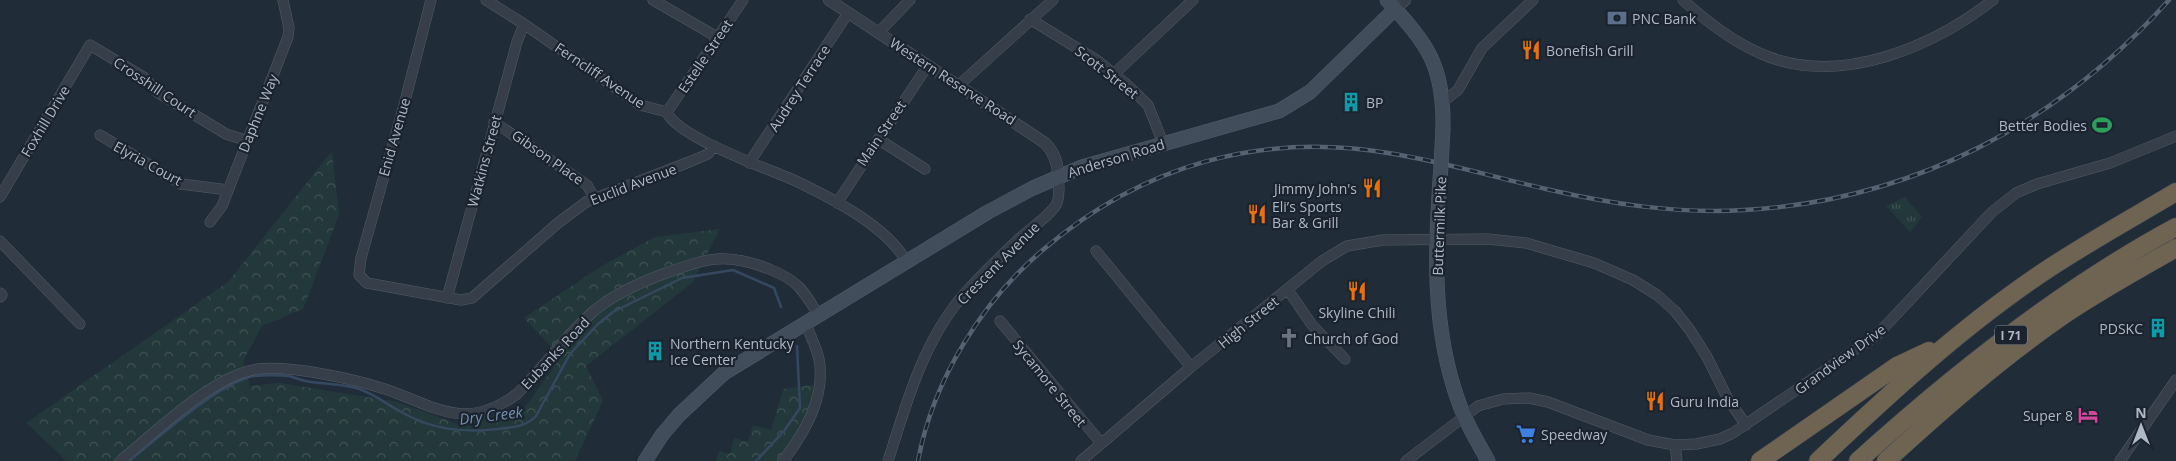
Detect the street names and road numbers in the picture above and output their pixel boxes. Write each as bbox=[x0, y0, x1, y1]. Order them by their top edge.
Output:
street label: Estelle Street bbox=[673, 15, 737, 97]
street label: Western Reserve Road bbox=[886, 33, 1020, 129]
street label: Ferncliff Avenue bbox=[551, 38, 649, 112]
street label: Audrey Terrace bbox=[764, 41, 834, 135]
street label: Scott Street bbox=[1071, 41, 1143, 103]
street label: Crosshill Court bbox=[110, 52, 200, 122]
street label: Daphne Way bbox=[234, 70, 283, 155]
street label: Foxhill Drive bbox=[16, 82, 74, 160]
street label: Enid Avenue bbox=[374, 95, 414, 178]
street label: Main Street bbox=[852, 96, 910, 169]
street label: Watkins Street bbox=[463, 113, 505, 209]
street label: Gibson Place bbox=[508, 125, 588, 189]
street label: Anderson Road bbox=[1065, 134, 1167, 182]
street label: Elyria Court bbox=[110, 136, 186, 190]
street label: Euclid Avenue bbox=[587, 159, 679, 209]
street label: Buttermilk Pike bbox=[1428, 176, 1450, 276]
street label: Crescent Avenue bbox=[953, 217, 1044, 308]
street label: High Street bbox=[1214, 292, 1282, 352]
street label: Eubanks Road bbox=[517, 313, 593, 393]
street label: Grandview Drive bbox=[1791, 320, 1889, 398]
road number: I 71 bbox=[1995, 326, 2027, 344]
street label: Sycamore Street bbox=[1009, 335, 1091, 431]

